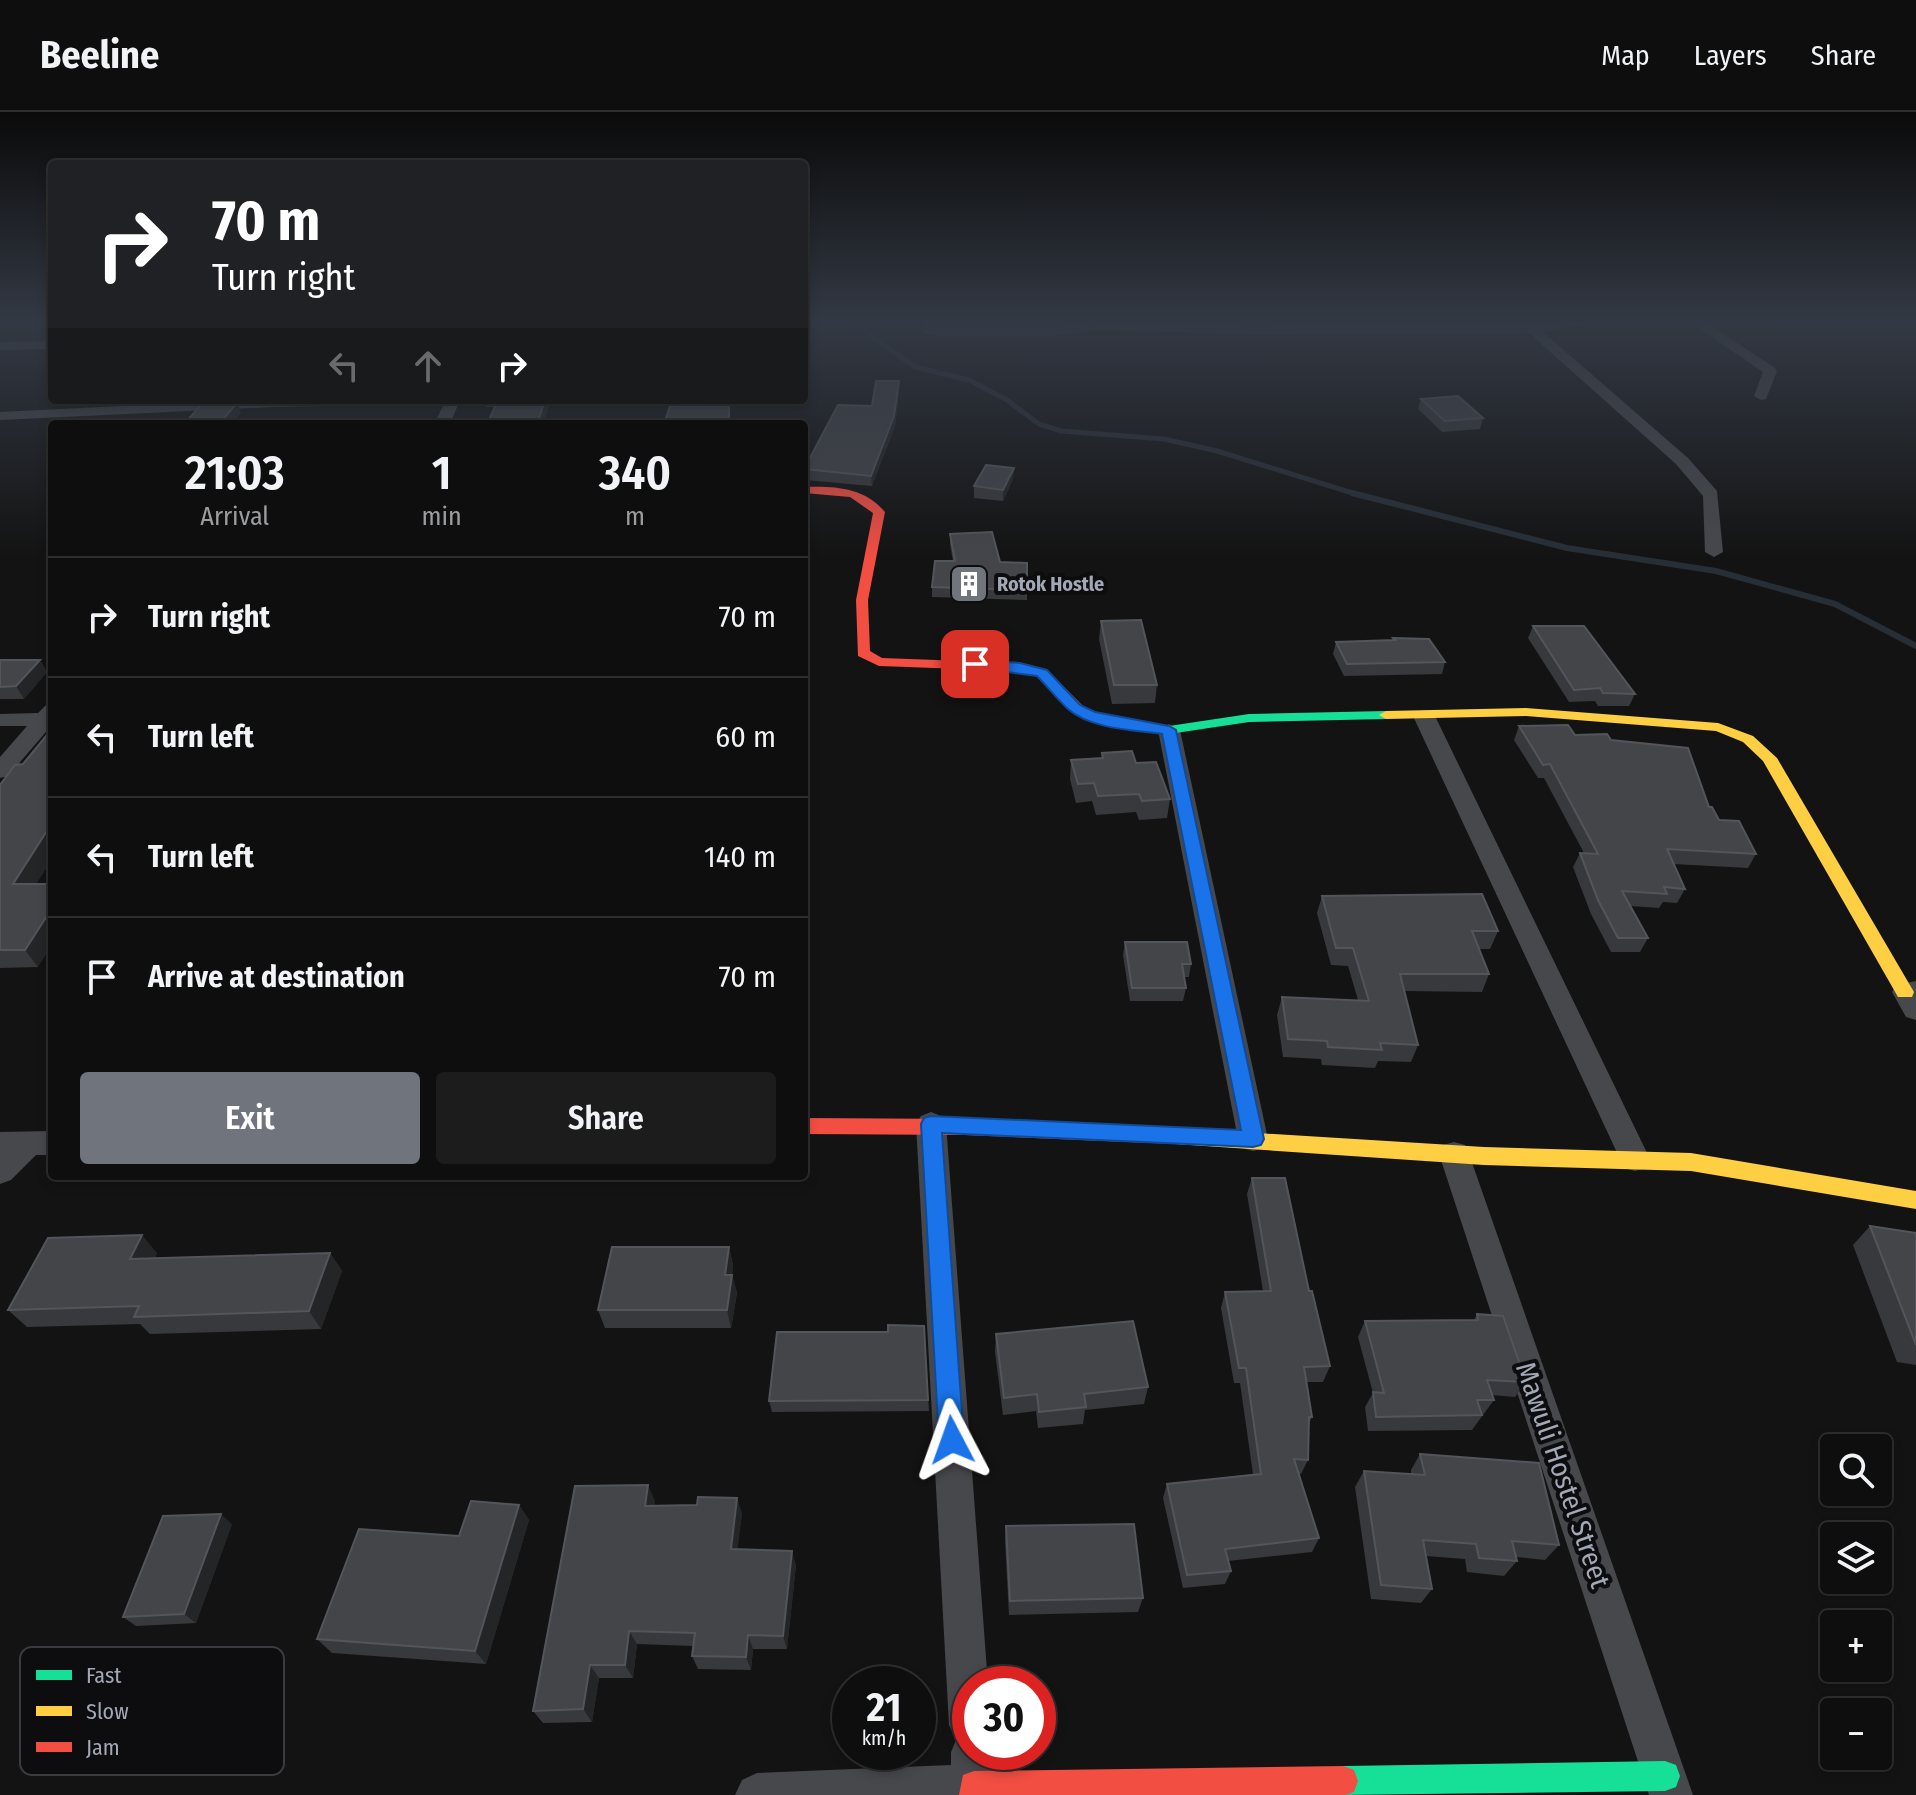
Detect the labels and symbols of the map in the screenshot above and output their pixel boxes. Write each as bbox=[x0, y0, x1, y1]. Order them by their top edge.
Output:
building icon: Rotok Hostle bbox=[948, 563, 990, 605]
place label: Rotok Hostle bbox=[997, 572, 1104, 596]
pin bbox=[941, 630, 1009, 698]
street label: Mawuli Hostel Street bbox=[1509, 1358, 1617, 1593]
position arrow bbox=[910, 1398, 994, 1482]
legend bbox=[20, 1647, 284, 1775]
text: Fast bbox=[86, 1662, 122, 1689]
speed limit sign: 30 bbox=[952, 1666, 1056, 1770]
text: Slow bbox=[86, 1698, 129, 1725]
text: Jam bbox=[86, 1734, 120, 1761]

